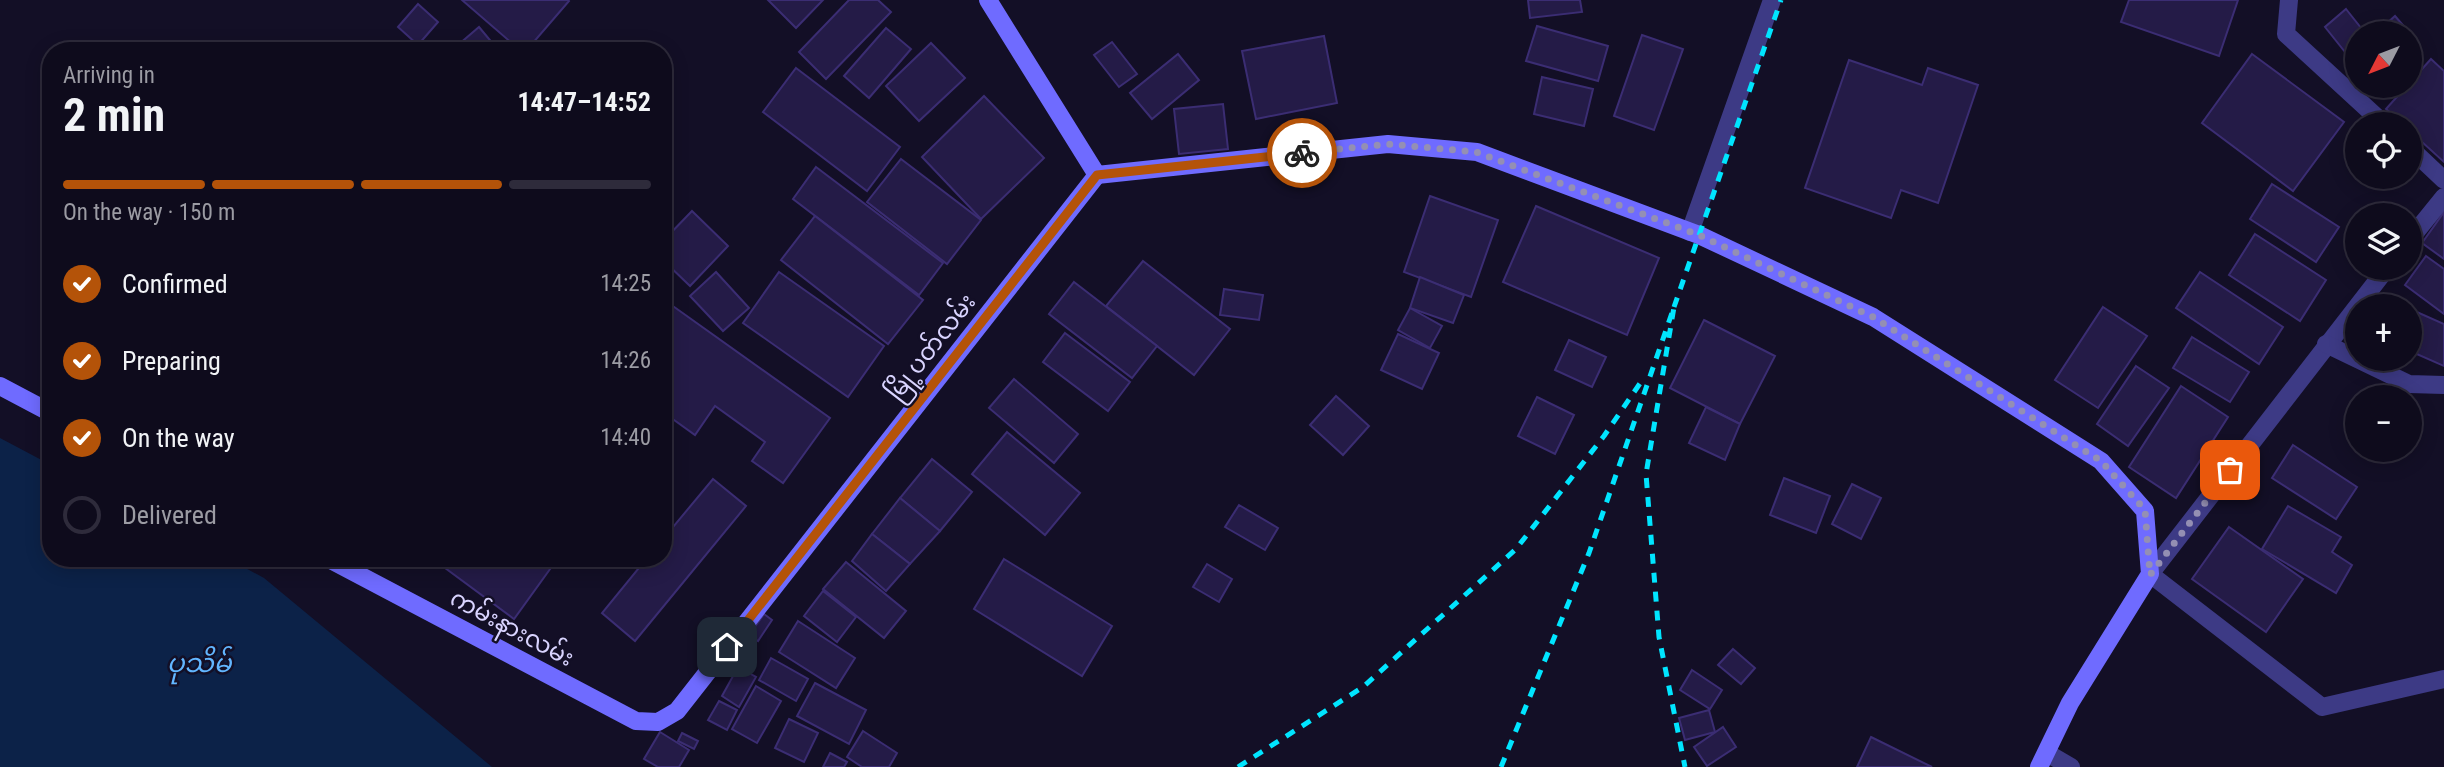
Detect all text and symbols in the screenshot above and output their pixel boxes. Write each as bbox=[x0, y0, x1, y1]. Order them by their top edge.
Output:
north arrow bbox=[2345, 21, 2422, 98]
map controls bbox=[2345, 21, 2422, 462]
text: Arriving in bbox=[63, 62, 155, 89]
text: 14:47–14:52 bbox=[517, 87, 651, 117]
text: 2 min bbox=[63, 88, 165, 142]
button: locate bbox=[2345, 112, 2422, 189]
courier bbox=[1267, 118, 1337, 188]
icon: bike bbox=[1283, 134, 1321, 172]
text: On the way · 150 m bbox=[63, 199, 235, 226]
button: layers bbox=[2345, 203, 2422, 280]
icon: check bbox=[63, 265, 101, 303]
text: Confirmed bbox=[122, 269, 228, 299]
text: 14:25 bbox=[600, 270, 651, 297]
street label: မြို့ပတ်လမ်း bbox=[879, 287, 985, 409]
button: + bbox=[2345, 294, 2422, 371]
icon: check bbox=[63, 342, 101, 380]
text: Preparing bbox=[122, 346, 221, 376]
text: 14:26 bbox=[600, 347, 651, 374]
button: − bbox=[2345, 385, 2422, 462]
icon: check bbox=[63, 419, 101, 457]
text: On the way bbox=[122, 423, 235, 453]
text: 14:40 bbox=[600, 424, 651, 451]
pin bbox=[2200, 440, 2260, 500]
icon: bag bbox=[2211, 451, 2249, 489]
text: Delivered bbox=[122, 500, 217, 530]
street label: ကမ်းနားလမ်း bbox=[443, 582, 580, 677]
pin bbox=[697, 617, 757, 677]
icon: home bbox=[708, 628, 746, 666]
water label: ပုသိမ် bbox=[167, 645, 233, 685]

